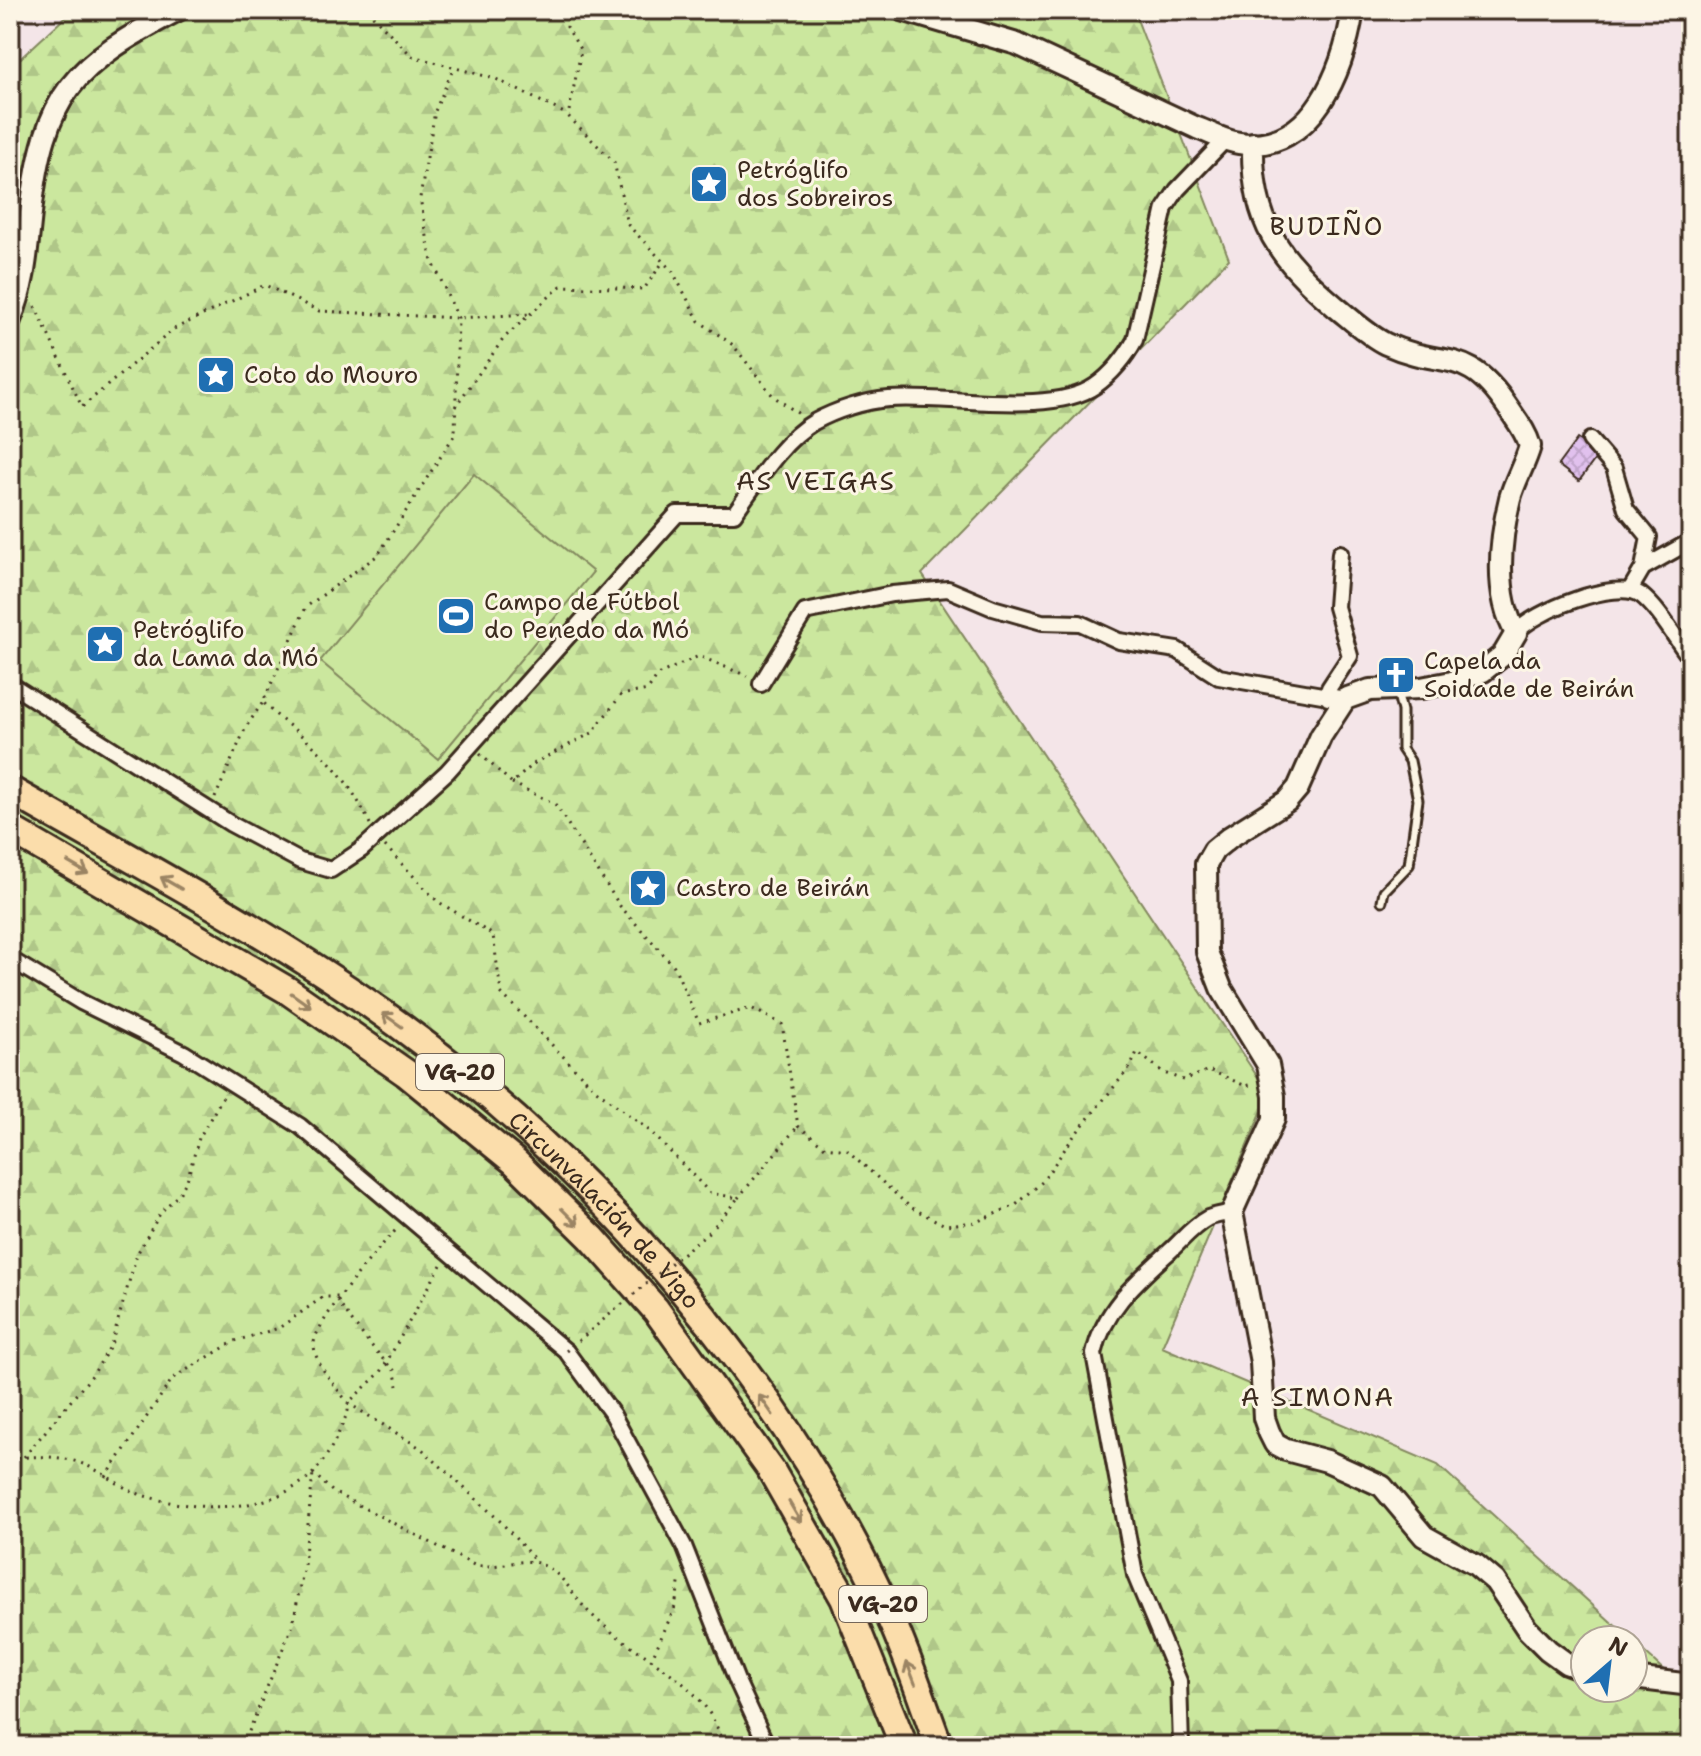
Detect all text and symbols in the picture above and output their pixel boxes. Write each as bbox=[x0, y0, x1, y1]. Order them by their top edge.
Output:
place label: Petróglifo dos Sobreiros bbox=[737, 154, 893, 214]
place icon: Petróglifo dos Sobreiros bbox=[688, 163, 730, 205]
district label: BUDIÑO bbox=[1269, 208, 1385, 243]
place icon: Coto do Mouro bbox=[195, 354, 237, 396]
place label: Coto do Mouro bbox=[244, 359, 418, 391]
district label: AS VEIGAS bbox=[736, 463, 896, 498]
place label: Campo de Fútbol do Penedo da Mó bbox=[484, 586, 689, 646]
sports icon: Campo de Fútbol do Penedo da Mó bbox=[435, 595, 477, 637]
place label: Petróglifo da Lama da Mó bbox=[133, 614, 319, 674]
place icon: Petróglifo da Lama da Mó bbox=[84, 623, 126, 665]
place label: Capela da Soidade de Beirán bbox=[1424, 645, 1634, 705]
church icon: Capela da Soidade de Beirán bbox=[1375, 654, 1417, 696]
one-way arrow bbox=[65, 861, 89, 876]
place icon: Castro de Beirán bbox=[627, 867, 669, 909]
place label: Castro de Beirán bbox=[676, 872, 869, 904]
one-way arrow bbox=[160, 875, 183, 891]
one-way arrow bbox=[290, 992, 312, 1008]
one-way arrow bbox=[381, 1012, 403, 1028]
road number: VG-20 bbox=[416, 1054, 504, 1090]
street label: Circunvalación de Vigo bbox=[502, 1104, 707, 1316]
one-way arrow bbox=[560, 1207, 580, 1226]
district label: A SIMONA bbox=[1241, 1379, 1395, 1414]
one-way arrow bbox=[758, 1395, 775, 1416]
one-way arrow bbox=[787, 1500, 803, 1523]
road number: VG-20 bbox=[839, 1586, 927, 1622]
north arrow bbox=[1569, 1624, 1649, 1704]
text: N bbox=[1604, 1630, 1633, 1664]
one-way arrow bbox=[903, 1661, 917, 1686]

